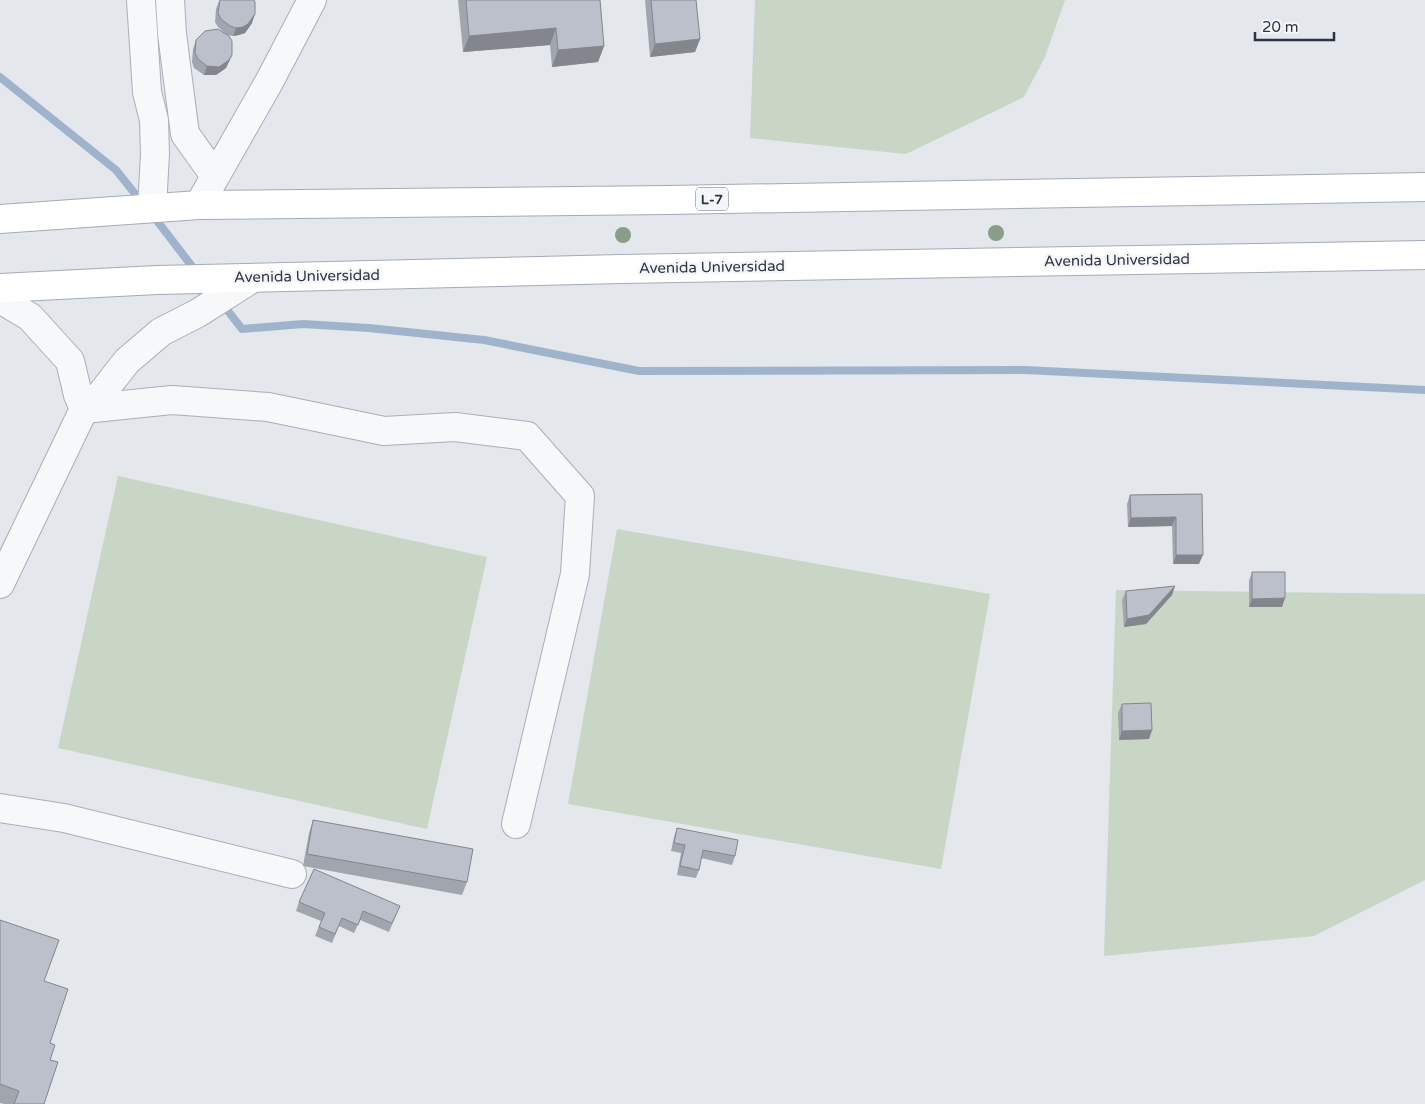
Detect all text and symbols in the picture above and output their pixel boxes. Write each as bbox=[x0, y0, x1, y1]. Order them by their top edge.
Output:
scale bar bbox=[1255, 10, 1334, 42]
text: 20 m bbox=[1262, 18, 1299, 36]
road number: L-7 bbox=[696, 188, 728, 210]
street label: Avenida Universidad bbox=[1044, 250, 1190, 270]
street label: Avenida Universidad bbox=[639, 257, 785, 277]
street label: Avenida Universidad bbox=[234, 266, 380, 286]

